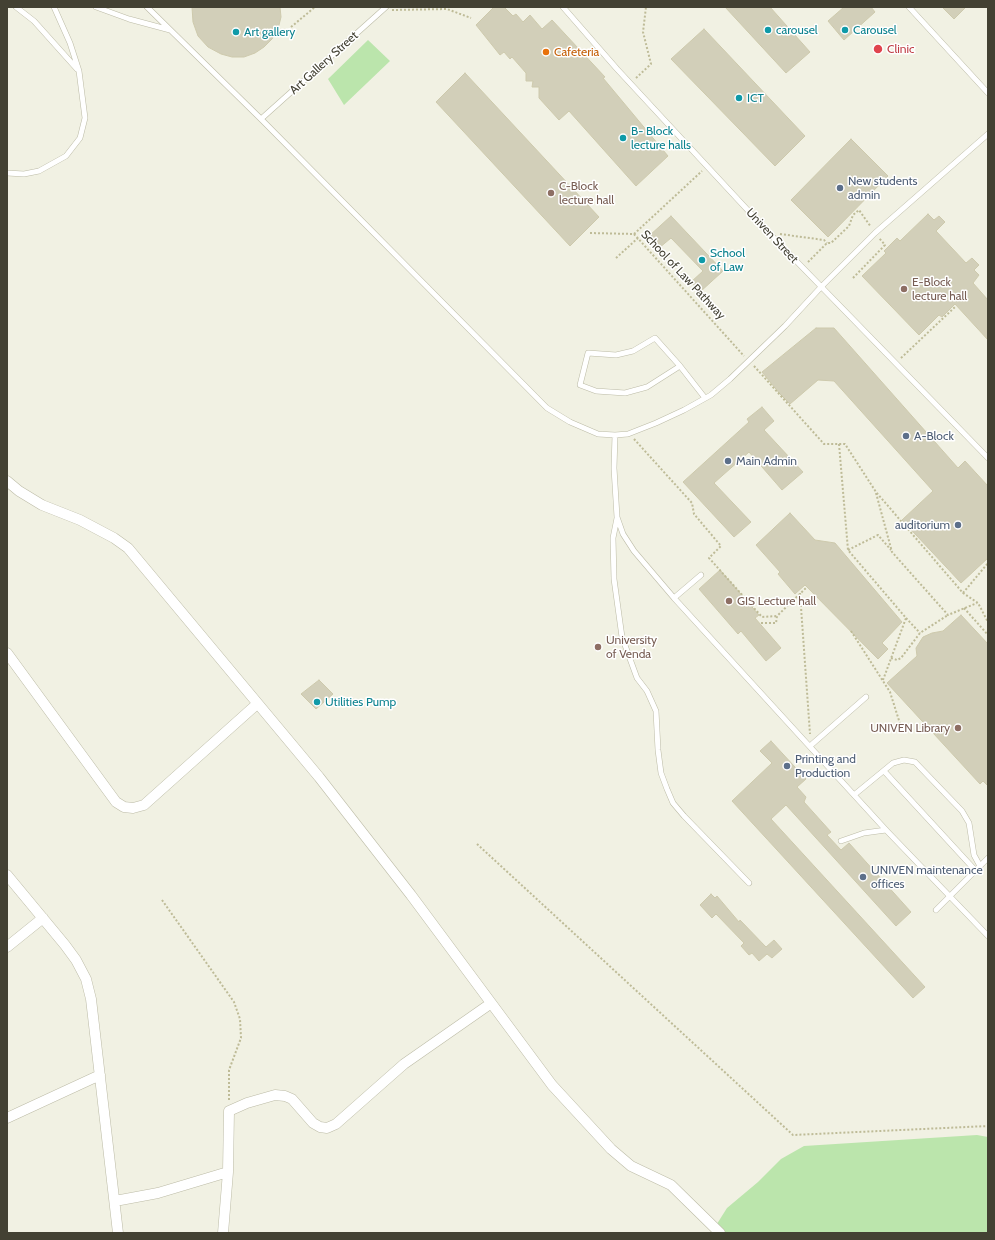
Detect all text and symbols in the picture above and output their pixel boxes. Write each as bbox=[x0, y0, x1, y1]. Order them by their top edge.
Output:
place label: carousel bbox=[776, 23, 818, 37]
place label: Carousel bbox=[853, 23, 897, 37]
place label: Art gallery bbox=[244, 25, 295, 39]
marker: carousel bbox=[763, 25, 773, 35]
marker: Carousel bbox=[840, 25, 850, 35]
marker: Art gallery bbox=[231, 27, 241, 37]
street label: Art Gallery Street bbox=[287, 29, 361, 97]
place label: Clinic bbox=[887, 42, 914, 56]
marker: Clinic bbox=[872, 43, 884, 55]
place label: Cafeteria bbox=[554, 45, 599, 59]
marker: Cafeteria bbox=[541, 47, 551, 57]
place label: ICT bbox=[747, 91, 764, 105]
marker: ICT bbox=[734, 93, 744, 103]
place label: B- Block lecture halls bbox=[631, 124, 691, 152]
marker: B- Block lecture halls bbox=[618, 133, 628, 143]
place label: New students admin bbox=[848, 174, 918, 202]
place label: C-Block lecture hall bbox=[559, 179, 614, 207]
marker: New students admin bbox=[835, 183, 845, 193]
marker: C-Block lecture hall bbox=[546, 188, 556, 198]
street label: Univen Street bbox=[743, 206, 801, 266]
street label: School of Law Pathway bbox=[638, 227, 728, 323]
place label: School of Law bbox=[710, 246, 745, 274]
marker: School of Law bbox=[697, 255, 707, 265]
place label: E-Block lecture hall bbox=[912, 275, 967, 303]
marker: E-Block lecture hall bbox=[899, 284, 909, 294]
place label: A-Block bbox=[914, 429, 954, 443]
marker: A-Block bbox=[901, 431, 911, 441]
place label: Main Admin bbox=[736, 454, 797, 468]
marker: Main Admin bbox=[723, 456, 733, 466]
place label: auditorium bbox=[895, 518, 950, 532]
marker: auditorium bbox=[953, 520, 963, 530]
place label: GIS Lecture hall bbox=[737, 594, 816, 608]
marker: GIS Lecture hall bbox=[724, 596, 734, 606]
place label: University of Venda bbox=[606, 633, 657, 661]
marker: University of Venda bbox=[593, 642, 603, 652]
place label: Utilities Pump bbox=[325, 695, 396, 709]
marker: Utilities Pump bbox=[312, 697, 322, 707]
place label: UNIVEN Library bbox=[870, 721, 950, 735]
marker: UNIVEN Library bbox=[953, 723, 963, 733]
place label: Printing and Production bbox=[795, 752, 856, 780]
marker: Printing and Production bbox=[782, 761, 792, 771]
place label: UNIVEN maintenance offices bbox=[871, 863, 983, 891]
marker: UNIVEN maintenance offices bbox=[858, 872, 868, 882]

